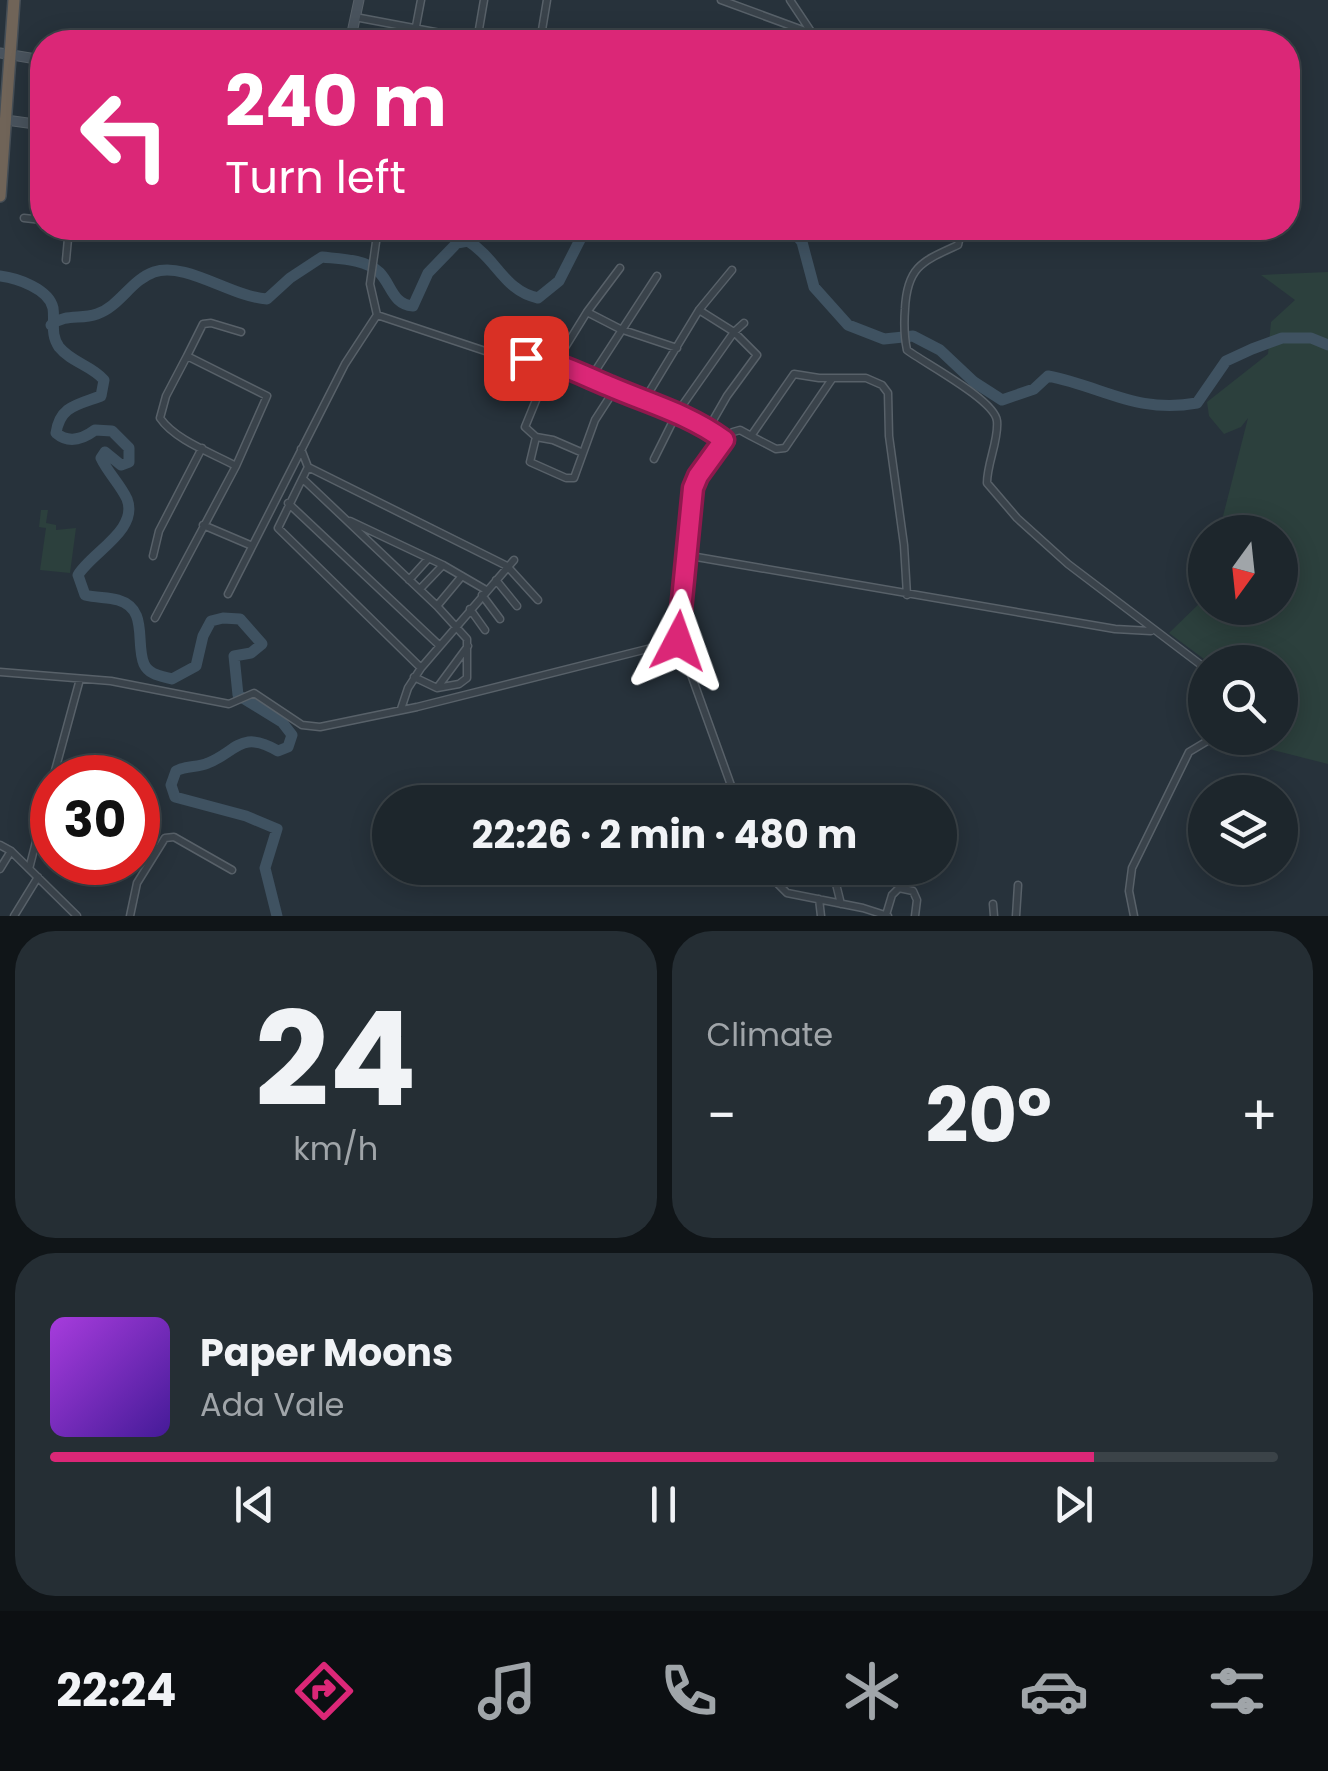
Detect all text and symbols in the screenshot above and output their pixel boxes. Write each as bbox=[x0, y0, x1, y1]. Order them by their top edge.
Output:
text: 240 m bbox=[225, 52, 447, 151]
icon: left bbox=[60, 70, 190, 200]
text: Turn left bbox=[225, 146, 406, 209]
pin bbox=[484, 316, 569, 401]
icon: arrive bbox=[499, 331, 554, 386]
north arrow bbox=[1188, 515, 1298, 625]
map controls bbox=[1188, 515, 1298, 885]
position arrow bbox=[626, 589, 730, 693]
button: search bbox=[1188, 645, 1298, 755]
speed limit sign: 30 bbox=[30, 755, 160, 885]
button: layers bbox=[1188, 775, 1298, 885]
text: 22:26 · 2 min · 480 m bbox=[472, 808, 857, 861]
text: 24 bbox=[255, 968, 417, 1151]
text: Climate bbox=[707, 1012, 833, 1057]
text: 20° bbox=[925, 1063, 1052, 1168]
text: − bbox=[707, 1077, 737, 1154]
text: + bbox=[1240, 1077, 1278, 1154]
text: km/h bbox=[293, 1126, 378, 1171]
text: Paper Moons bbox=[200, 1326, 453, 1379]
text: Ada Vale bbox=[200, 1382, 344, 1427]
icon: previous bbox=[227, 1477, 282, 1532]
icon: pause bbox=[636, 1477, 691, 1532]
icon: next bbox=[1046, 1477, 1101, 1532]
icon: directions bbox=[289, 1656, 359, 1726]
icon: music bbox=[472, 1656, 542, 1726]
icon: phone bbox=[654, 1656, 724, 1726]
icon: climate bbox=[837, 1656, 907, 1726]
icon: car bbox=[1019, 1656, 1089, 1726]
icon: filters bbox=[1202, 1656, 1272, 1726]
text: 22:24 bbox=[56, 1659, 177, 1722]

